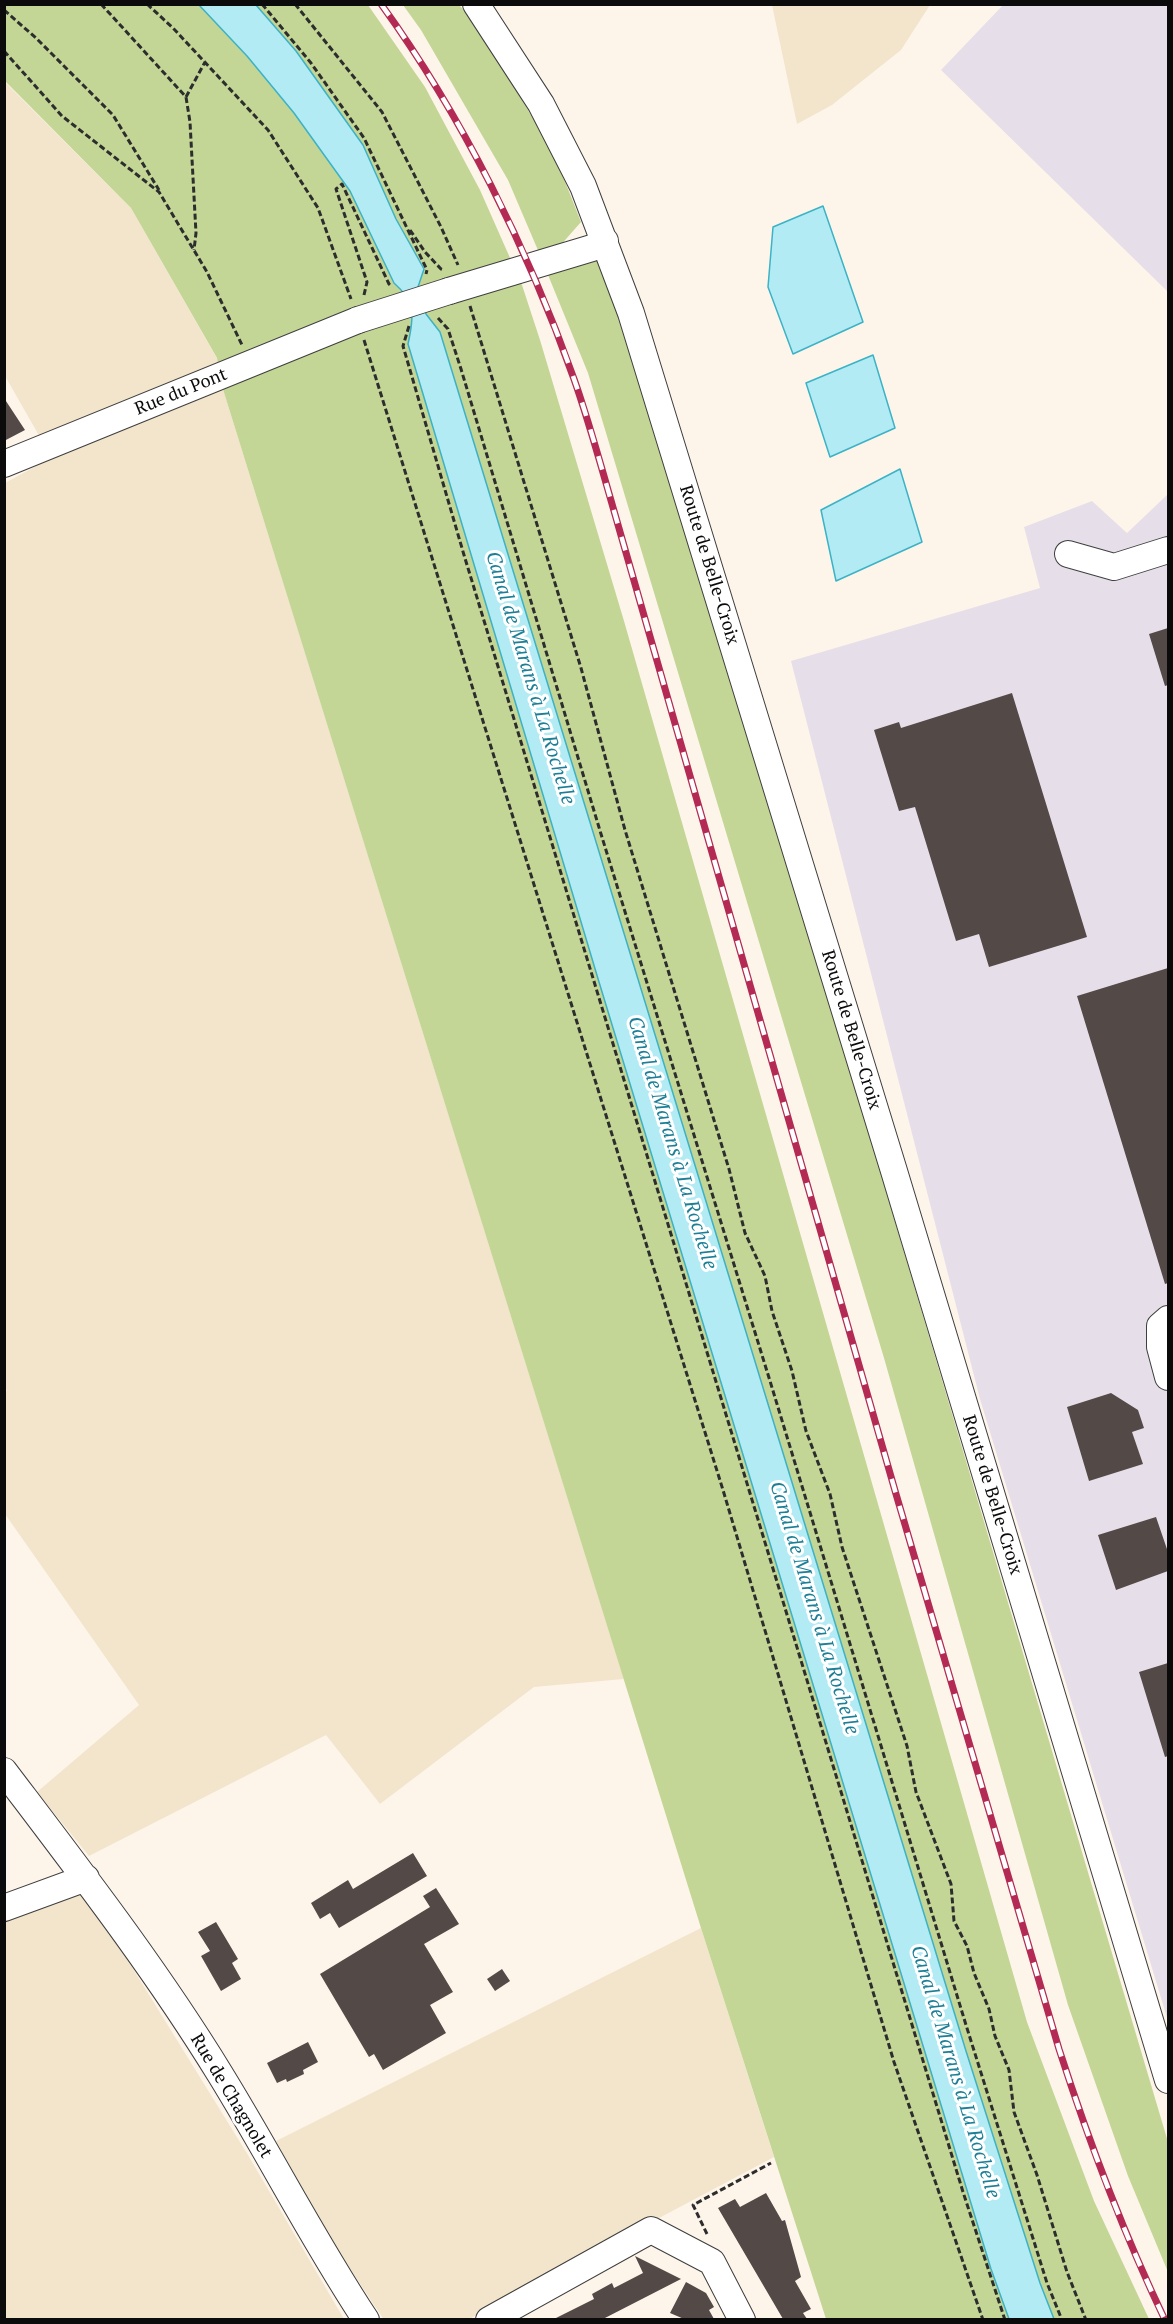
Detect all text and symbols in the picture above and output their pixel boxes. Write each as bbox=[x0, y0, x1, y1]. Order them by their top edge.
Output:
street label: Rue du Pont bbox=[132, 364, 230, 420]
street label: Route de Belle-Croix bbox=[674, 483, 744, 647]
water label: Canal de Marans à La Rochelle bbox=[480, 549, 580, 807]
street label: Route de Belle-Croix bbox=[816, 948, 886, 1112]
water label: Canal de Marans à La Rochelle bbox=[622, 1014, 722, 1272]
street label: Route de Belle-Croix bbox=[957, 1413, 1027, 1577]
water label: Canal de Marans à La Rochelle bbox=[764, 1479, 864, 1737]
water label: Canal de Marans à La Rochelle bbox=[905, 1943, 1005, 2201]
street label: Rue de Chagnolet bbox=[185, 2030, 277, 2162]

